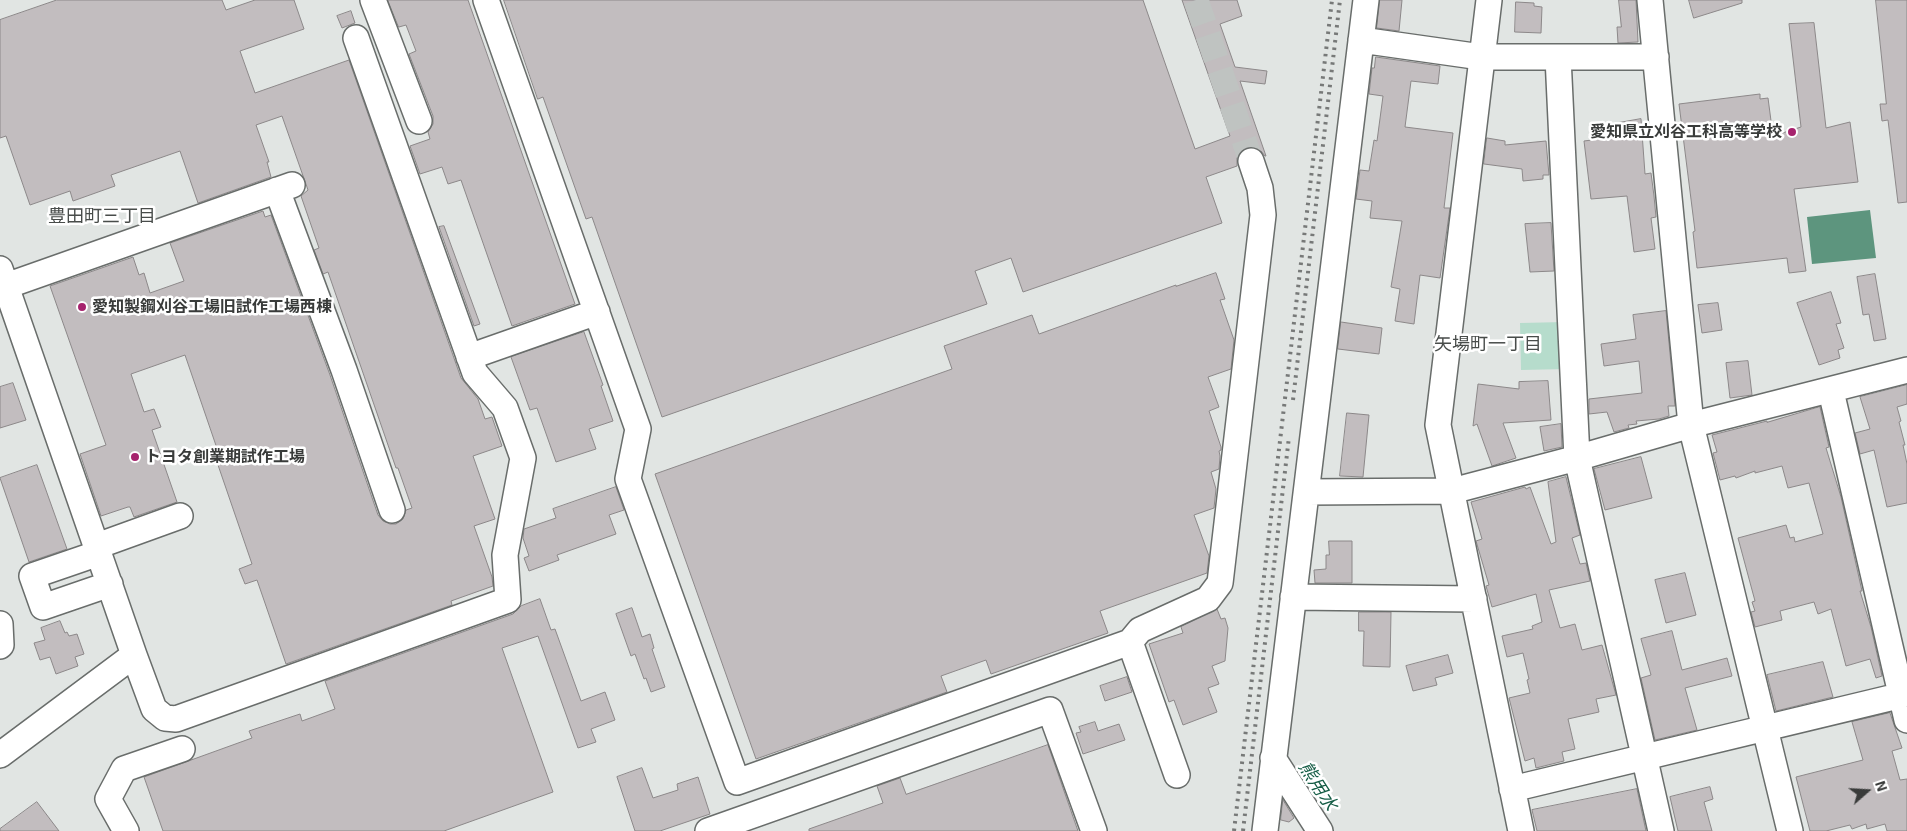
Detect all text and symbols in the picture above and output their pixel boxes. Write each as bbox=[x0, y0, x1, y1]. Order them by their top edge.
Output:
place label: 愛知県立刈谷工科高等学校 bbox=[1590, 122, 1782, 142]
marker: 愛知県立刈谷工科高等学校 bbox=[1786, 126, 1798, 138]
district label: 豊田町三丁目 bbox=[48, 205, 156, 227]
place label: 愛知製鋼刈谷工場旧試作工場西棟 bbox=[92, 297, 332, 317]
marker: 愛知製鋼刈谷工場旧試作工場西棟 bbox=[76, 301, 88, 313]
district label: 矢場町一丁目 bbox=[1434, 333, 1542, 355]
place label: トヨタ創業期試作工場 bbox=[145, 447, 305, 467]
marker: トヨタ創業期試作工場 bbox=[129, 451, 141, 463]
water label: 熊用水 bbox=[1294, 757, 1342, 815]
north arrow bbox=[1842, 766, 1892, 816]
text: N bbox=[1872, 778, 1891, 793]

